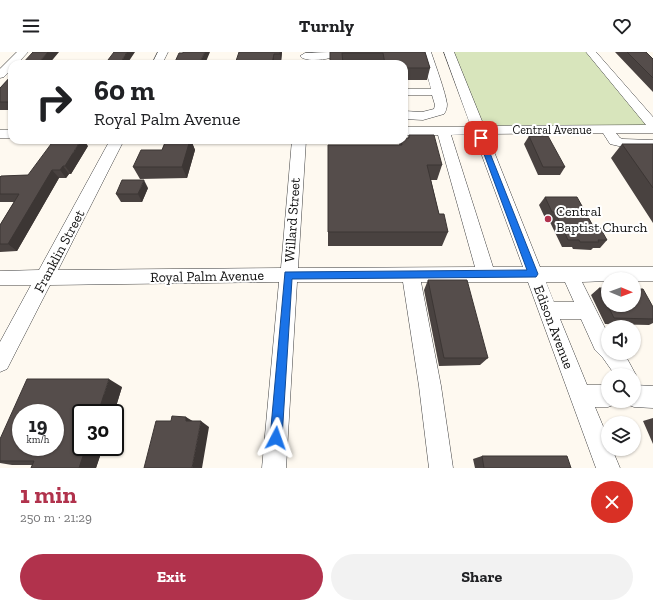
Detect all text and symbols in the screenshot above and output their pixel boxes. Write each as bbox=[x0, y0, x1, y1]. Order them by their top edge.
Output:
icon: menu bbox=[20, 15, 42, 37]
text: Turnly bbox=[299, 15, 354, 37]
icon: heart bbox=[611, 15, 633, 37]
text: 60 m bbox=[94, 74, 155, 107]
icon: right bbox=[28, 76, 80, 128]
text: Royal Palm Avenue bbox=[94, 108, 240, 130]
pin bbox=[464, 121, 498, 155]
street label: Central Avenue bbox=[512, 123, 592, 137]
icon: arrive bbox=[470, 127, 492, 149]
street label: Willard Street bbox=[281, 176, 304, 263]
place label: Central Baptist Church bbox=[556, 203, 648, 236]
street label: Franklin Street bbox=[30, 206, 89, 296]
marker: Central Baptist Church bbox=[543, 214, 553, 224]
street label: Royal Palm Avenue bbox=[150, 267, 265, 286]
north arrow bbox=[601, 272, 641, 312]
map controls bbox=[601, 272, 641, 456]
street label: Edison Avenue bbox=[530, 283, 577, 372]
button: sound bbox=[601, 320, 641, 360]
button: search bbox=[601, 368, 641, 408]
speed limit sign: 30 bbox=[72, 404, 124, 456]
text: 19 bbox=[29, 413, 47, 437]
button: layers bbox=[601, 416, 641, 456]
position arrow bbox=[255, 417, 297, 459]
text: km/h bbox=[27, 434, 49, 446]
text: 1 min bbox=[20, 480, 77, 509]
button: close bbox=[591, 481, 633, 523]
text: 250 m · 21:29 bbox=[20, 510, 92, 525]
button: Exit bbox=[20, 554, 323, 600]
button: Share bbox=[331, 554, 633, 600]

